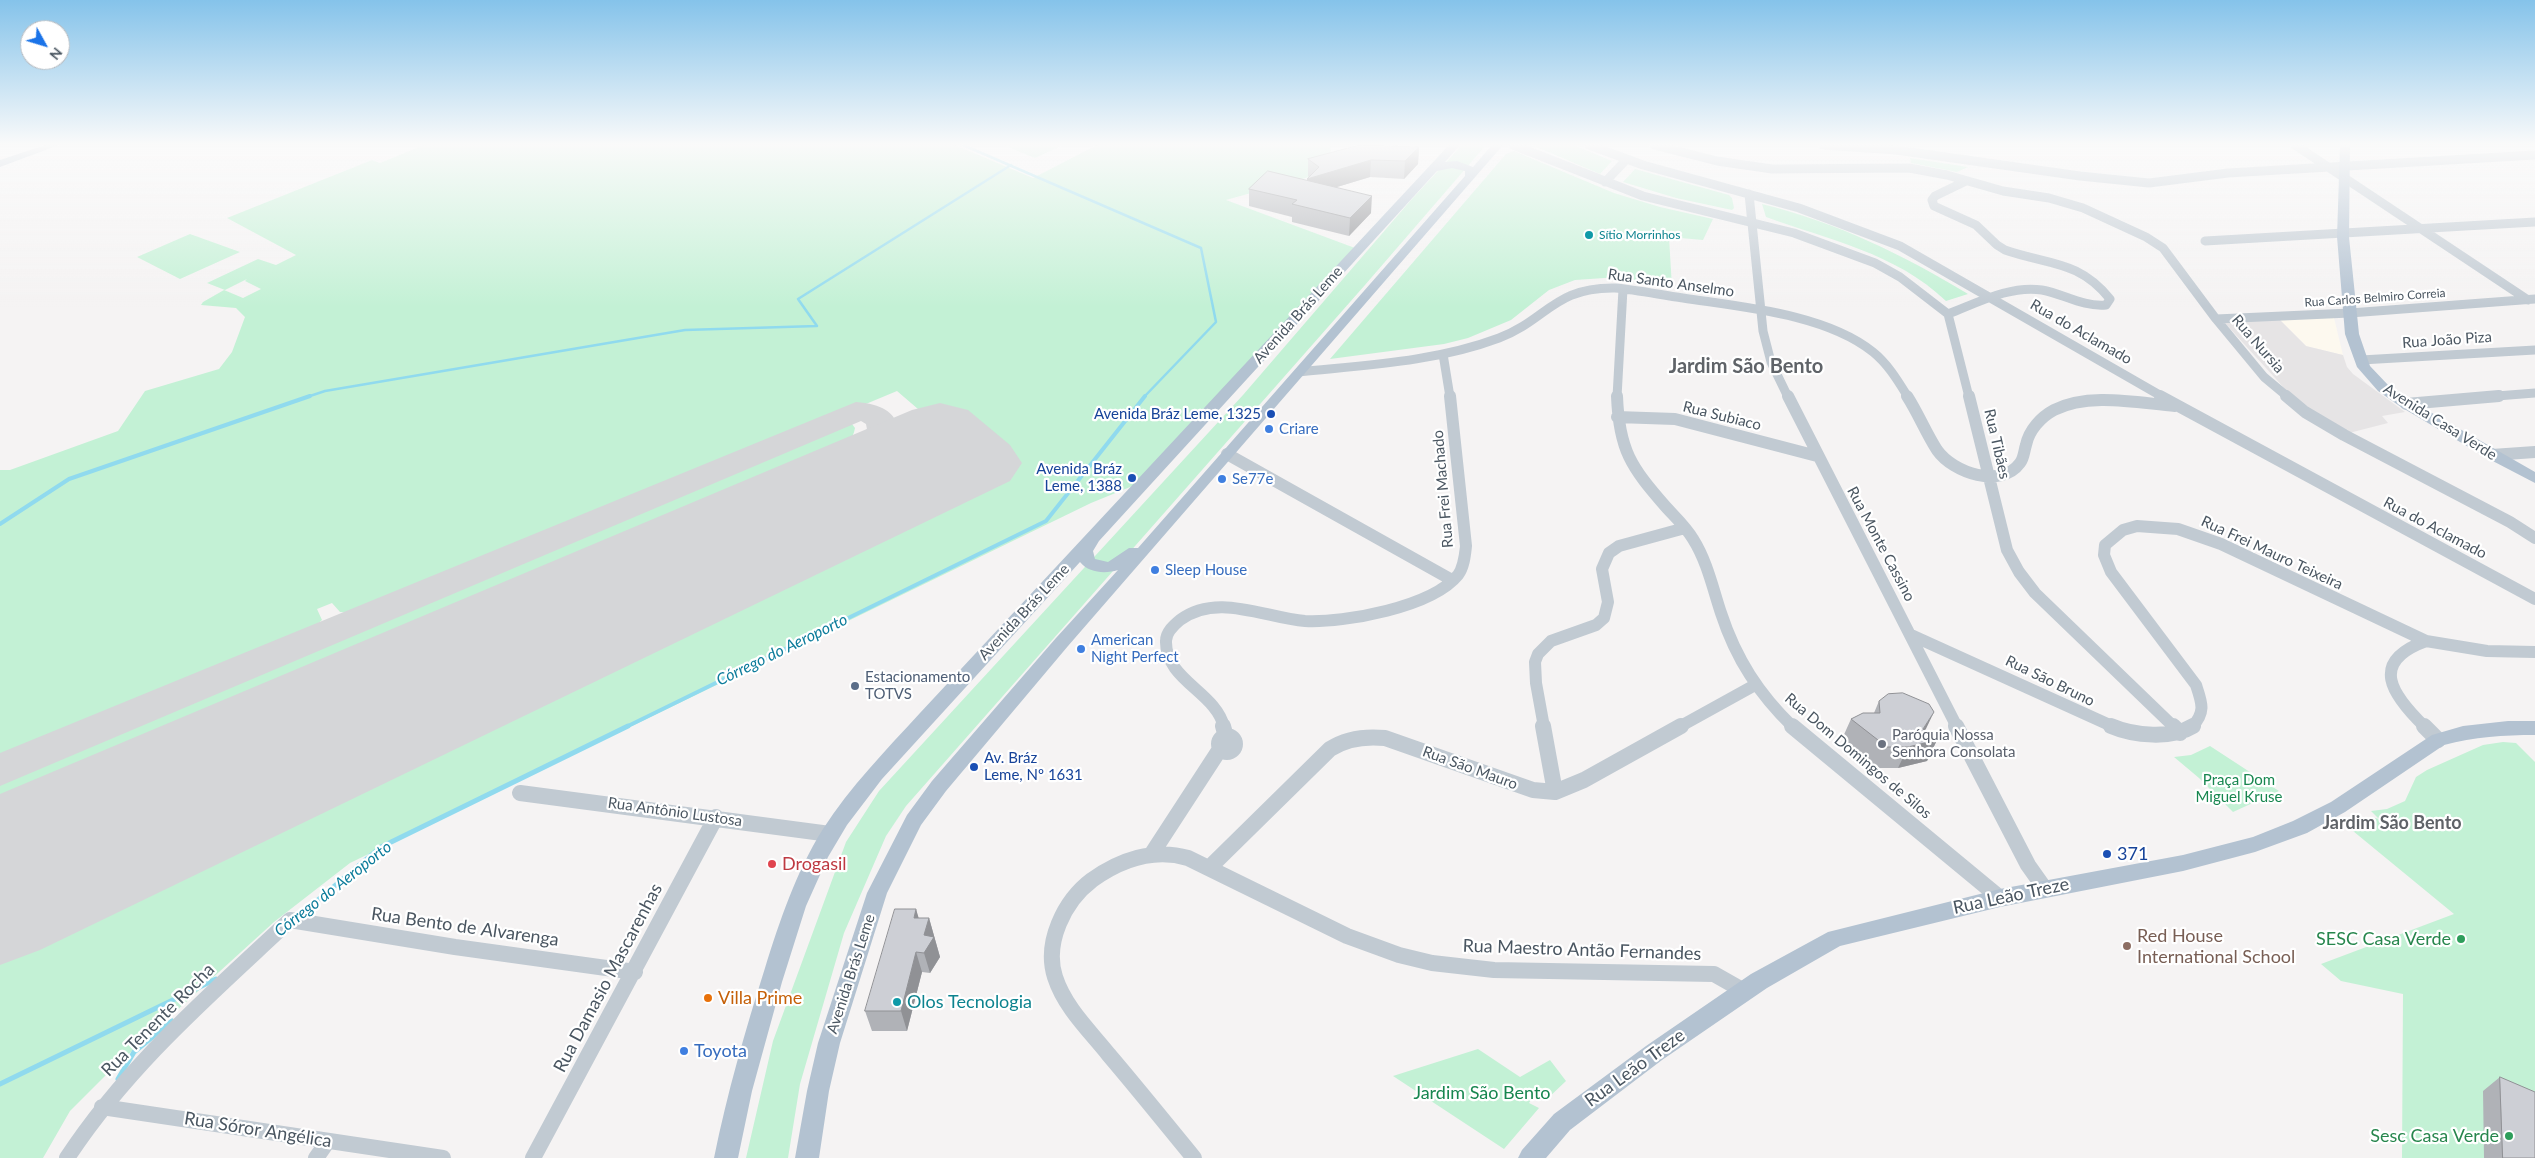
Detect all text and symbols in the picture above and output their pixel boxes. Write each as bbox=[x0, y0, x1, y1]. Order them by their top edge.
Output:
north arrow bbox=[20, 20, 70, 70]
text: N bbox=[46, 45, 66, 64]
place label: Sítio Morrinhos bbox=[1599, 228, 1680, 242]
marker: Sítio Morrinhos bbox=[1583, 229, 1595, 241]
street label: Avenida Brás Leme bbox=[1250, 263, 1346, 367]
street label: Rua Santo Anselmo bbox=[1607, 265, 1735, 301]
street label: Rua Carlos Belmiro Correia bbox=[2304, 286, 2446, 310]
street label: Rua do Aclamado bbox=[2027, 296, 2135, 368]
street label: Rua Nursia bbox=[2228, 311, 2288, 377]
street label: Rua João Piza bbox=[2402, 328, 2492, 352]
district label: Jardim São Bento bbox=[1669, 355, 1823, 379]
street label: Avenida Casa Verde bbox=[2380, 380, 2500, 464]
street label: Rua Subiaco bbox=[1681, 398, 1763, 434]
place label: Avenida Bráz Leme, 1325 bbox=[1094, 405, 1261, 423]
street label: Rua Tibães bbox=[1980, 407, 2014, 481]
marker: Avenida Bráz Leme, 1325 bbox=[1265, 408, 1277, 420]
place label: Criare bbox=[1279, 420, 1319, 438]
marker: Criare bbox=[1263, 423, 1275, 435]
street label: Rua Frei Machado bbox=[1429, 429, 1457, 549]
place label: Avenida Bráz Leme, 1388 bbox=[1036, 460, 1122, 495]
place label: Se77e bbox=[1232, 470, 1273, 488]
marker: Avenida Bráz Leme, 1388 bbox=[1126, 472, 1138, 484]
marker: Se77e bbox=[1216, 473, 1228, 485]
street label: Rua Monte Cassino bbox=[1843, 484, 1919, 604]
street label: Rua do Aclamado bbox=[2380, 493, 2490, 563]
street label: Rua Frei Mauro Teixeira bbox=[2198, 512, 2346, 594]
street label: Avenida Brás Leme bbox=[975, 560, 1073, 664]
place label: Sleep House bbox=[1165, 561, 1247, 579]
marker: Sleep House bbox=[1149, 564, 1161, 576]
water label: Córrego do Aeroporto bbox=[713, 610, 851, 690]
place label: American Night Perfect bbox=[1091, 631, 1179, 666]
marker: American Night Perfect bbox=[1075, 643, 1087, 655]
street label: Rua São Bruno bbox=[2003, 652, 2097, 710]
place label: Estacionamento TOTVS bbox=[865, 668, 970, 703]
marker: Estacionamento TOTVS bbox=[849, 680, 861, 692]
street label: Rua Dom Domingos de Silos bbox=[1781, 689, 1935, 823]
place label: Paróquia Nossa Senhora Consolata bbox=[1892, 726, 2015, 761]
marker: Paróquia Nossa Senhora Consolata bbox=[1876, 738, 1888, 750]
street label: Rua São Mauro bbox=[1420, 742, 1520, 794]
place label: Av. Bráz Leme, Nº 1631 bbox=[984, 749, 1083, 784]
marker: Av. Bráz Leme, Nº 1631 bbox=[968, 761, 980, 773]
park label: Praça Dom Miguel Kruse bbox=[2195, 771, 2283, 806]
street label: Rua Antônio Lustosa bbox=[607, 794, 743, 830]
district label: Jardim São Bento bbox=[2322, 812, 2462, 834]
water label: Córrego do Aeroporto bbox=[271, 837, 395, 941]
place label: 371 bbox=[2117, 843, 2148, 865]
marker: 371 bbox=[2101, 848, 2113, 860]
place label: Drogasil bbox=[782, 853, 847, 875]
marker: Drogasil bbox=[766, 858, 778, 870]
street label: Rua Leão Treze bbox=[1951, 873, 2071, 919]
street label: Rua Damasio Mascarenhas bbox=[549, 880, 667, 1076]
street label: Rua Bento de Alvarenga bbox=[370, 903, 560, 951]
street label: Avenida Brás Leme bbox=[823, 912, 879, 1036]
place label: Red House International School bbox=[2137, 925, 2295, 968]
place label: SESC Casa Verde bbox=[2316, 928, 2451, 950]
marker: SESC Casa Verde bbox=[2455, 933, 2467, 945]
street label: Rua Maestro Antão Fernandes bbox=[1462, 935, 1702, 965]
marker: Red House International School bbox=[2121, 940, 2133, 952]
street label: Rua Tenente Rocha bbox=[97, 959, 219, 1081]
place label: Villa Prime bbox=[718, 987, 802, 1009]
place label: Olos Tecnologia bbox=[907, 991, 1032, 1013]
marker: Villa Prime bbox=[702, 992, 714, 1004]
marker: Olos Tecnologia bbox=[891, 996, 903, 1008]
street label: Rua Leão Treze bbox=[1581, 1025, 1689, 1111]
place label: Toyota bbox=[694, 1040, 747, 1062]
marker: Toyota bbox=[678, 1045, 690, 1057]
park label: Jardim São Bento bbox=[1413, 1082, 1551, 1104]
street label: Rua Sóror Angélica bbox=[183, 1108, 333, 1152]
place label: Sesc Casa Verde bbox=[2370, 1125, 2499, 1147]
marker: Sesc Casa Verde bbox=[2503, 1130, 2515, 1142]

